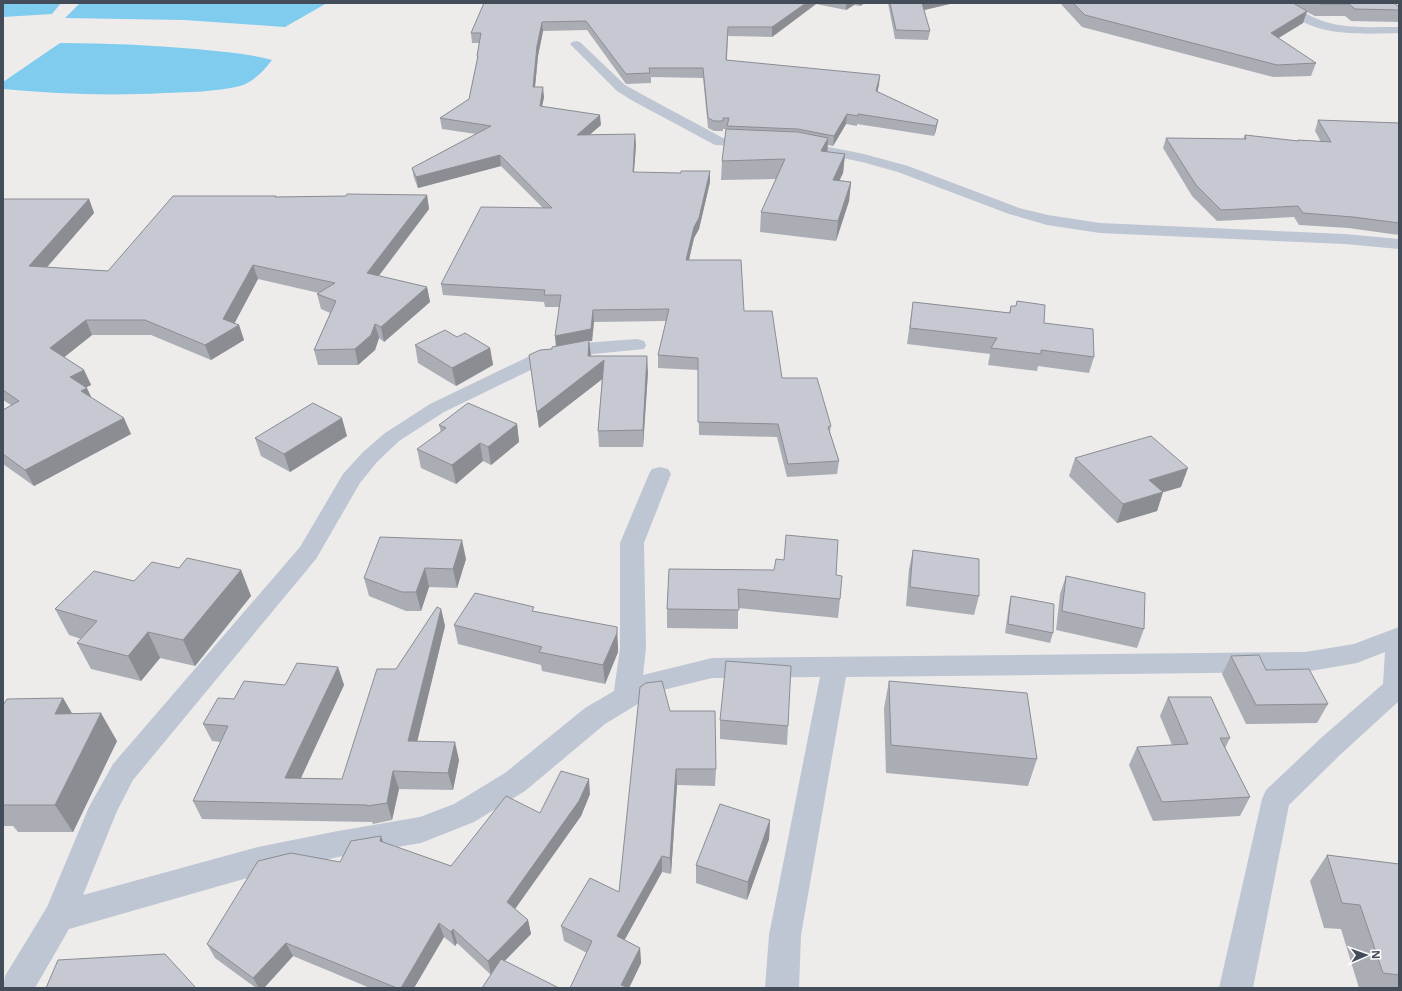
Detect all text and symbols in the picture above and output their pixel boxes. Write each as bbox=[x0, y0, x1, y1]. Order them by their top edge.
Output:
north arrow bbox=[1346, 935, 1386, 975]
text: N bbox=[1369, 950, 1384, 959]

